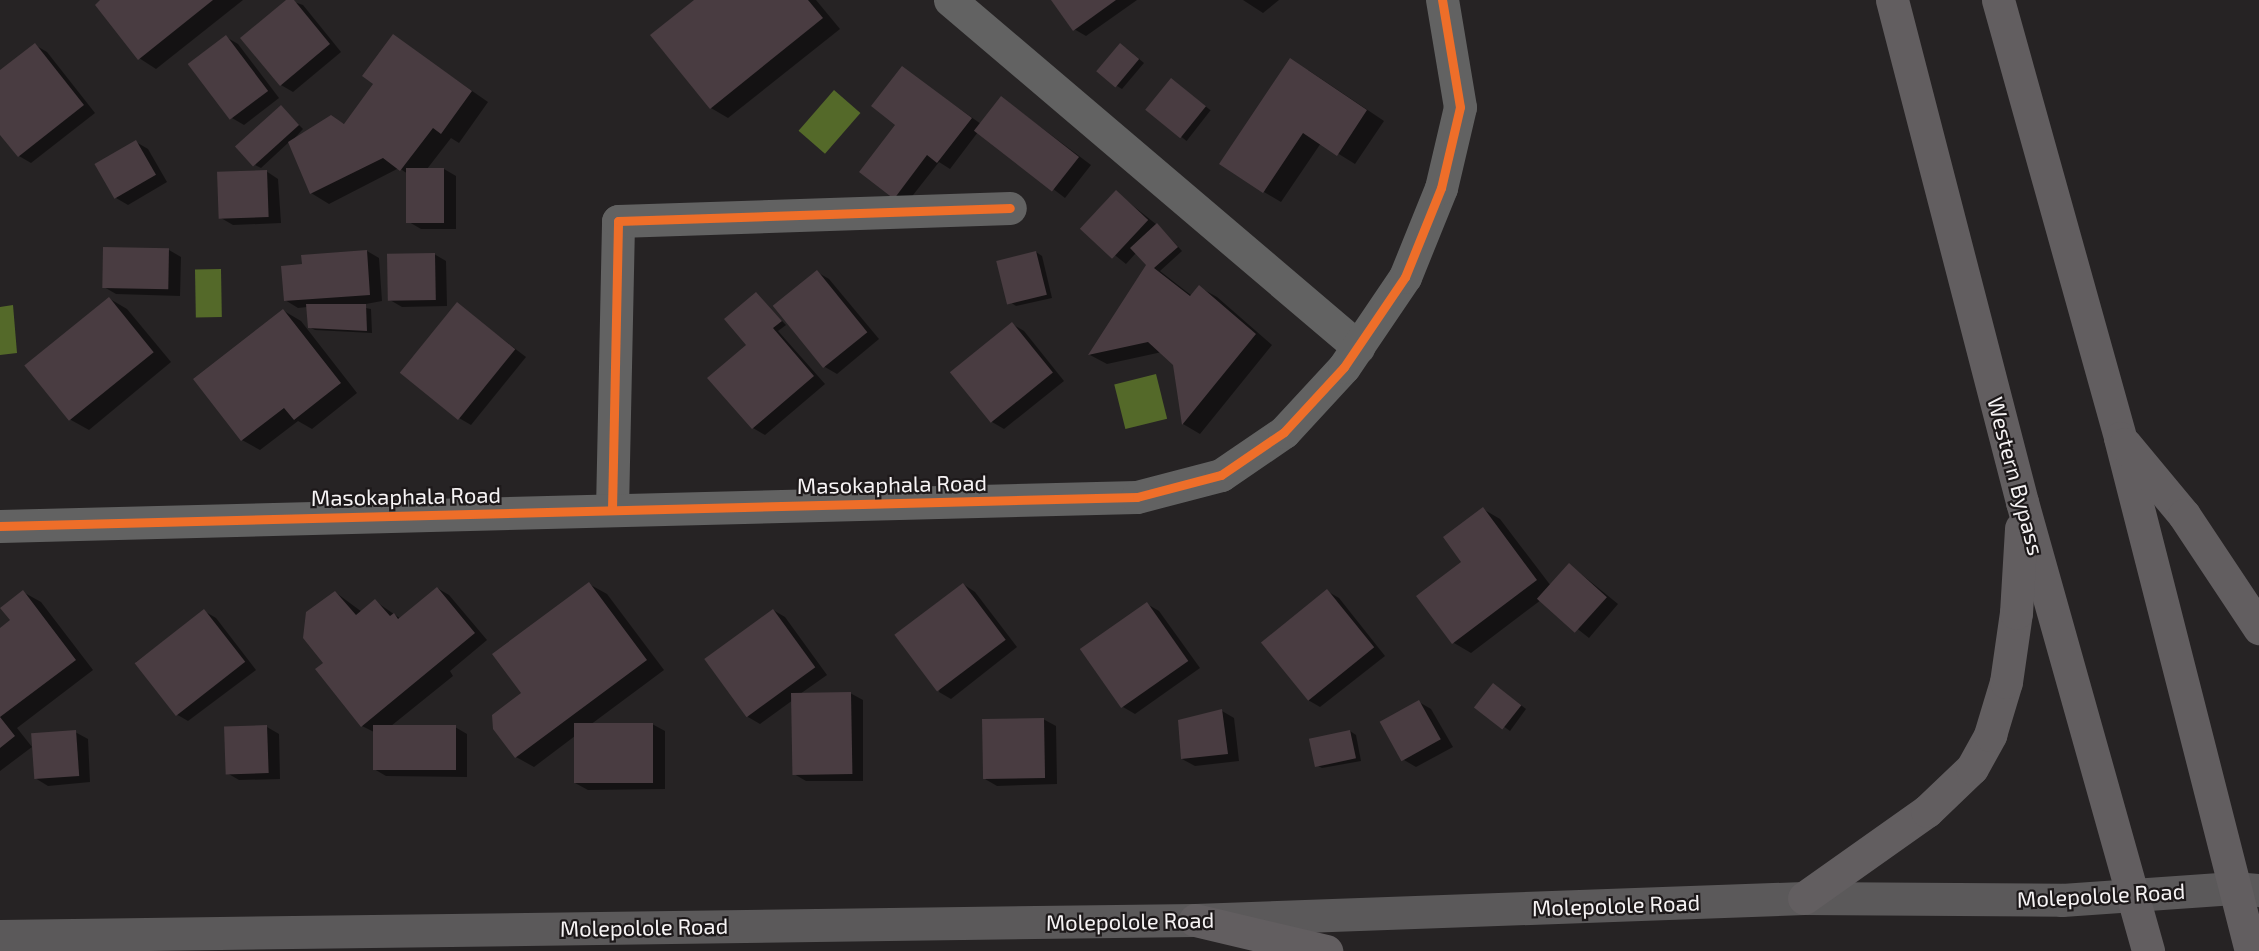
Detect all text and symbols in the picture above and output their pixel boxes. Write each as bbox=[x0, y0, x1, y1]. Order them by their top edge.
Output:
street label: Western Bypass bbox=[1982, 394, 2050, 558]
street label: Masokaphala Road bbox=[797, 469, 987, 499]
street label: Masokaphala Road bbox=[311, 481, 501, 511]
street label: Molepolole Road bbox=[2016, 877, 2186, 913]
street label: Molepolole Road bbox=[1531, 889, 1701, 921]
street label: Molepolole Road bbox=[1046, 906, 1214, 936]
street label: Molepolole Road bbox=[560, 912, 728, 942]

